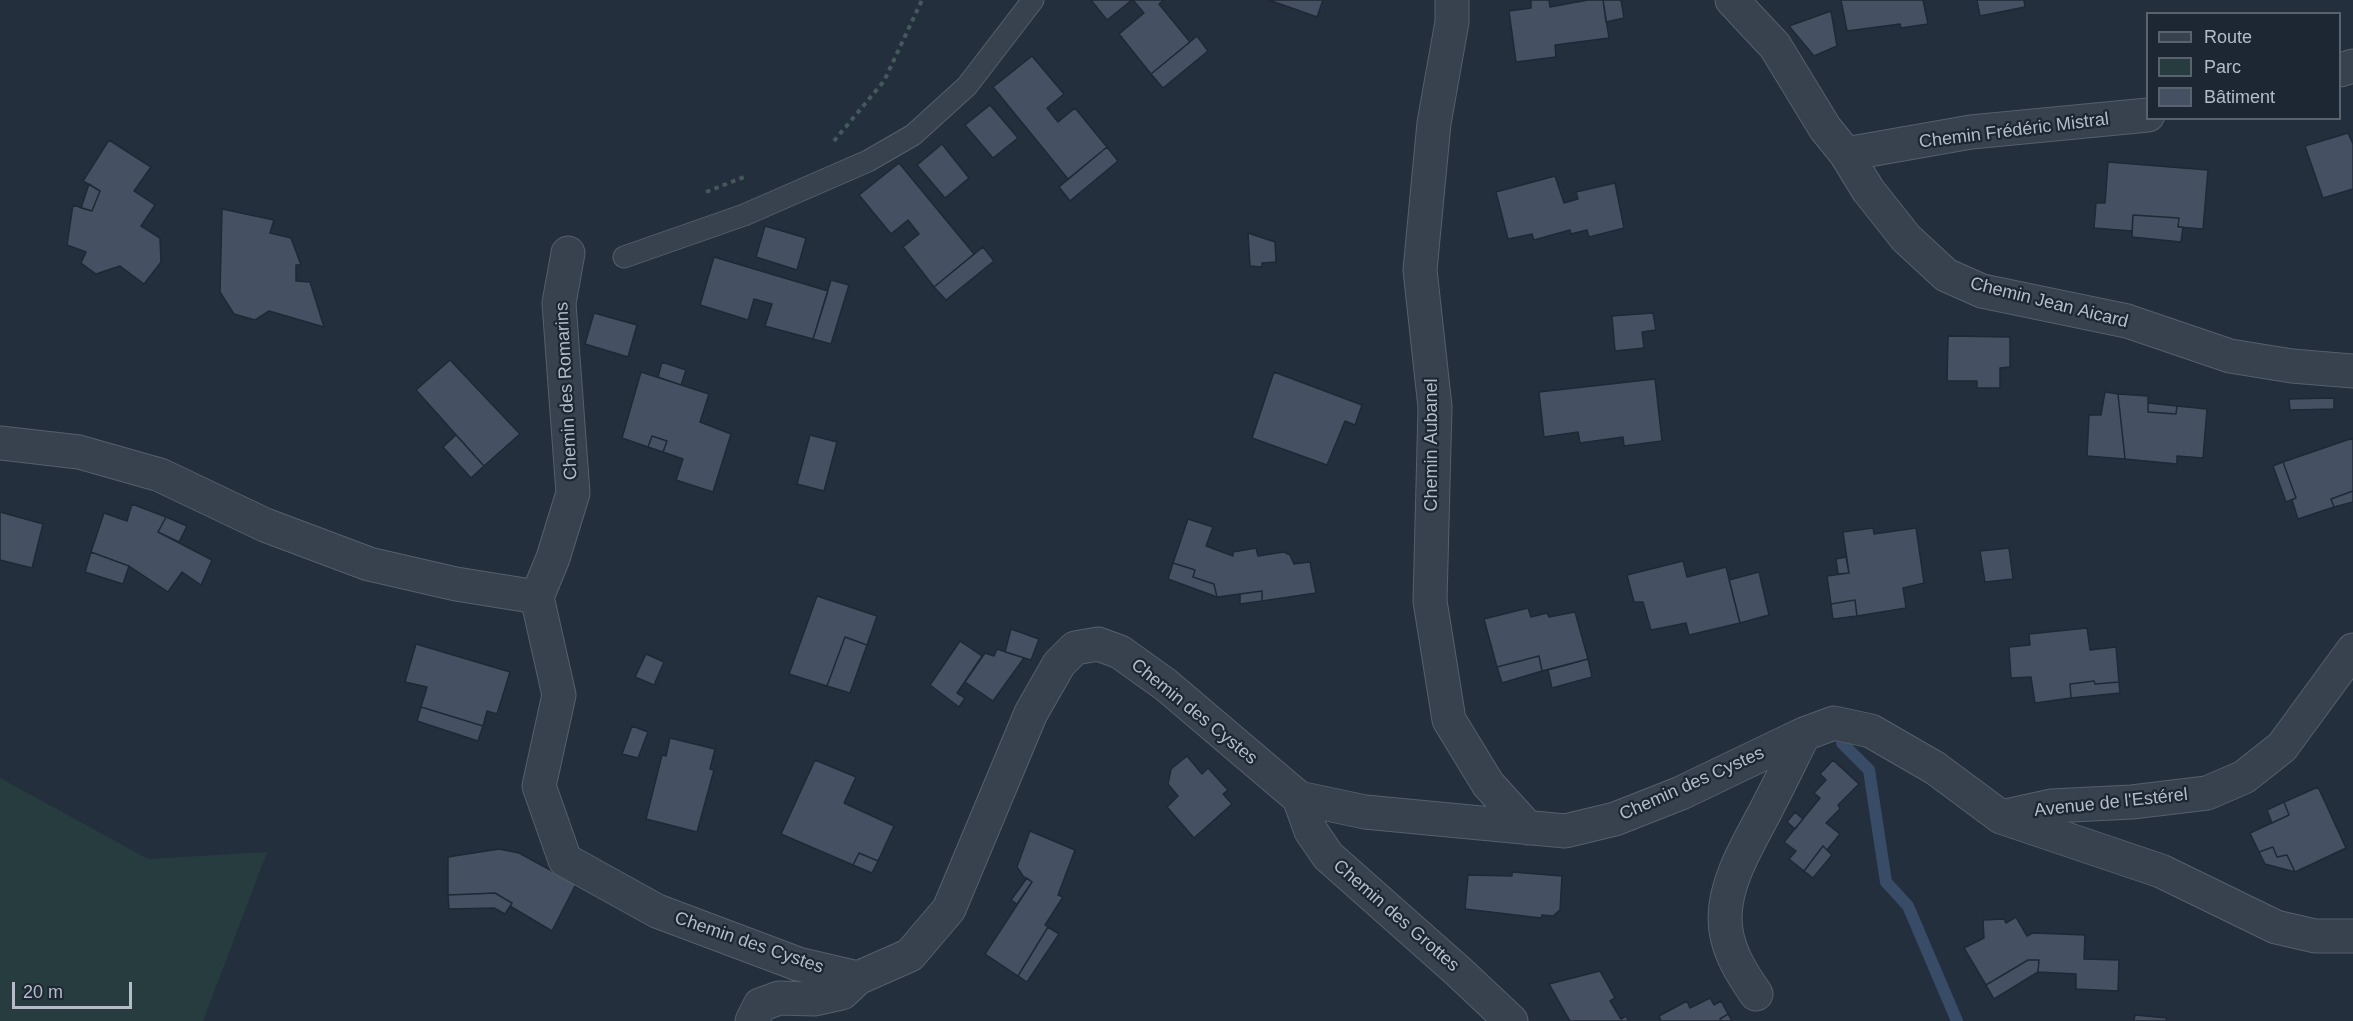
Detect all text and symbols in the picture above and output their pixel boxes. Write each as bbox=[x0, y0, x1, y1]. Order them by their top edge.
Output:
legend bbox=[2146, 12, 2341, 120]
text: Route bbox=[2204, 27, 2252, 47]
text: Parc bbox=[2204, 57, 2241, 77]
text: Bâtiment bbox=[2204, 87, 2275, 107]
street label: Chemin Frédéric Mistral bbox=[1918, 109, 2110, 153]
street label: Chemin Jean Aicard bbox=[1968, 273, 2130, 333]
street label: Chemin des Romarins bbox=[552, 302, 582, 480]
street label: Chemin Aubanel bbox=[1421, 378, 1443, 512]
street label: Chemin des Cystes bbox=[1127, 655, 1261, 769]
street label: Chemin des Cystes bbox=[1616, 742, 1768, 826]
street label: Avenue de l'Estérel bbox=[2033, 784, 2189, 822]
street label: Chemin des Grottes bbox=[1329, 855, 1463, 977]
street label: Chemin des Cystes bbox=[672, 907, 826, 979]
scale bar bbox=[15, 970, 135, 1008]
text: 20 m bbox=[23, 982, 63, 1002]

